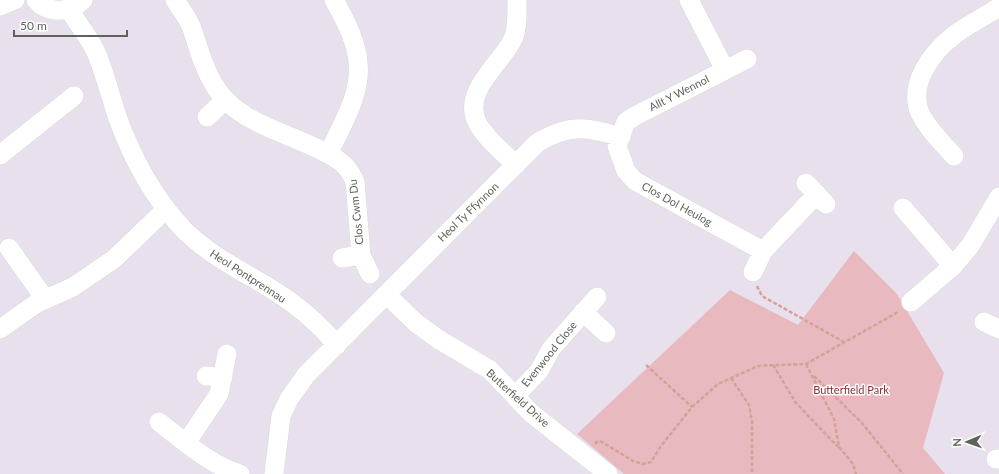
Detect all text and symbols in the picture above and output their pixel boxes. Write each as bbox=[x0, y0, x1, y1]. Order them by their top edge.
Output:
scale bar bbox=[14, 12, 127, 38]
text: 50 m bbox=[20, 18, 47, 33]
street label: Allt Y Wennol bbox=[647, 72, 711, 113]
street label: Clos Cwm Du bbox=[346, 179, 365, 246]
street label: Heol Ty Ffynnon bbox=[435, 179, 501, 244]
street label: Clos Dol Heulog bbox=[640, 179, 715, 228]
street label: Heol Pontprennau bbox=[208, 246, 289, 305]
street label: Evenwood Close bbox=[518, 318, 579, 389]
street label: Butterfield Drive bbox=[484, 366, 553, 429]
park label: Butterfield Park bbox=[813, 383, 889, 396]
north arrow bbox=[947, 422, 987, 462]
text: N bbox=[950, 438, 963, 447]

